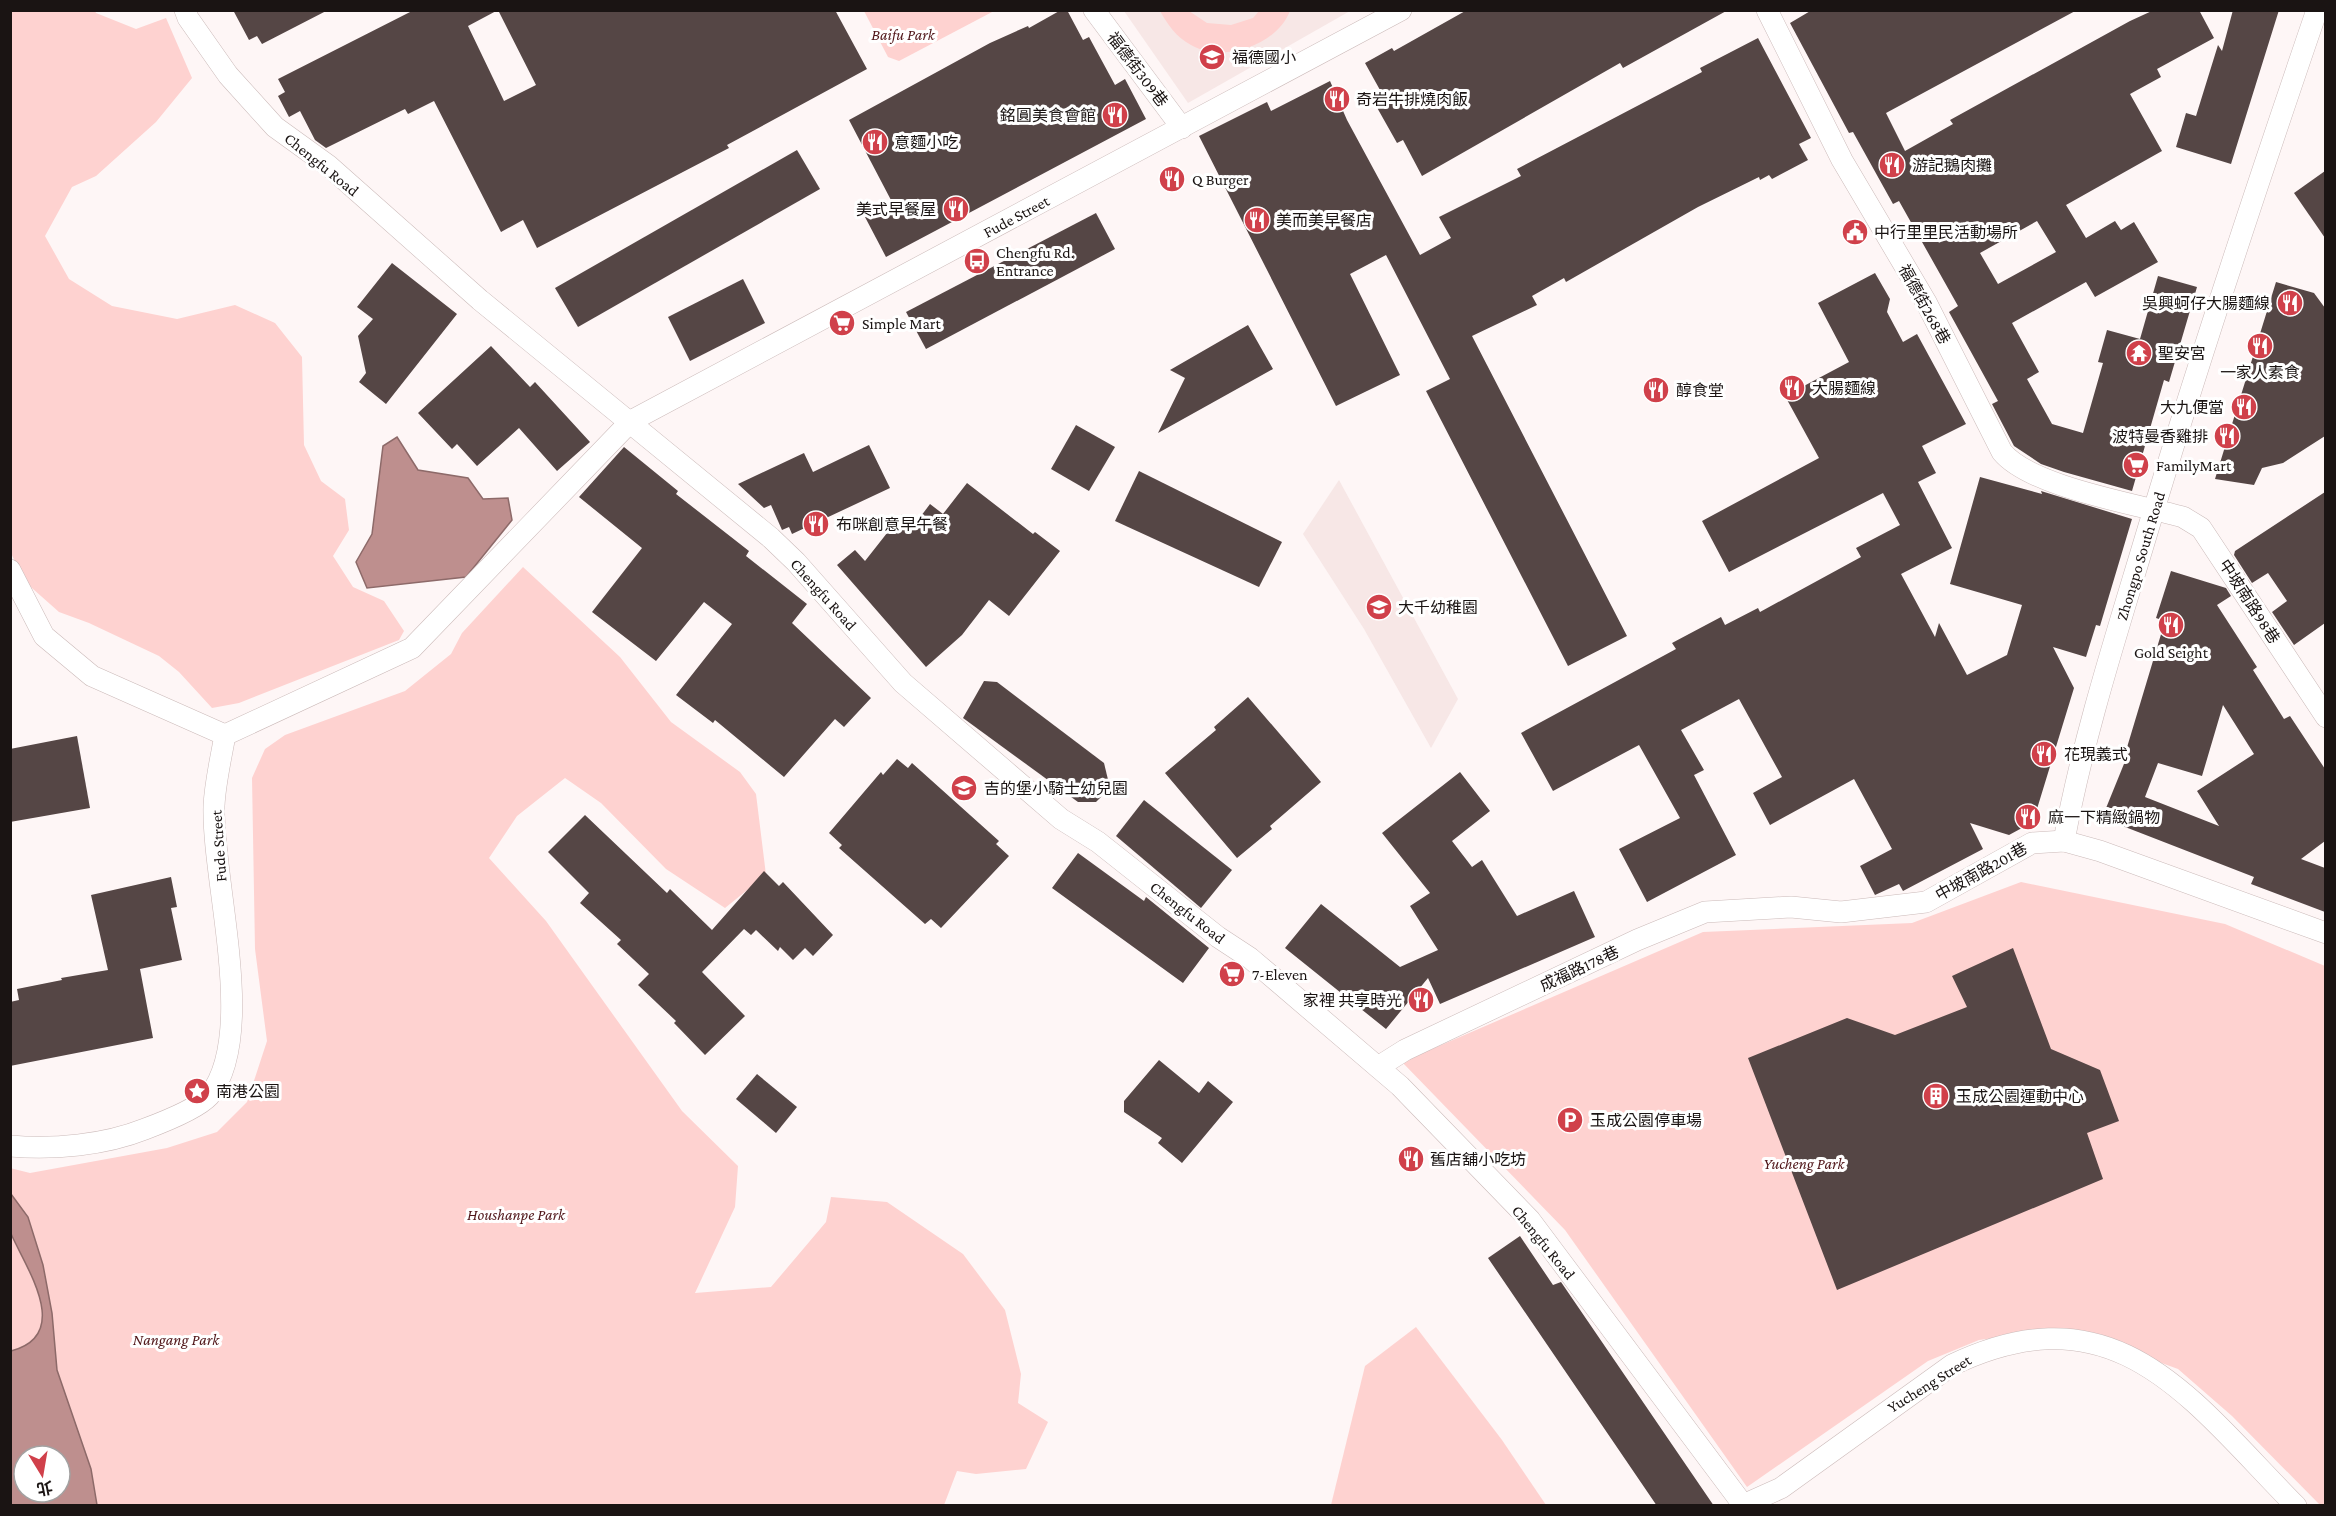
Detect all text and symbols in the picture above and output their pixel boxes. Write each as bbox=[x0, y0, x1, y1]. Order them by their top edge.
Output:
park label: Baifu Park bbox=[871, 26, 936, 44]
street label: 福德街309巷 bbox=[1104, 29, 1171, 110]
school or university icon: 福德國小 bbox=[1197, 42, 1227, 72]
place label: 福德國小 bbox=[1232, 49, 1296, 66]
restaurant icon: 奇岩牛排燒肉飯 bbox=[1322, 84, 1352, 114]
place label: 奇岩牛排燒肉飯 bbox=[1356, 90, 1468, 108]
restaurant icon: 銘圓美食會館 bbox=[1100, 100, 1130, 130]
place label: 銘圓美食會館 bbox=[1000, 107, 1096, 124]
restaurant icon: 意麵小吃 bbox=[860, 127, 890, 157]
street label: Chengfu Road bbox=[281, 129, 362, 200]
place label: 意麵小吃 bbox=[894, 134, 958, 151]
restaurant icon: 游記鵝肉攤 bbox=[1877, 150, 1907, 180]
place label: 游記鵝肉攤 bbox=[1912, 157, 1992, 174]
restaurant icon: Q Burger bbox=[1157, 164, 1187, 194]
place label: Q Burger bbox=[1192, 171, 1249, 189]
street label: Fude Street bbox=[980, 192, 1053, 241]
restaurant icon: 美式早餐屋 bbox=[941, 194, 971, 224]
place label: 美式早餐屋 bbox=[856, 201, 936, 218]
restaurant icon: 美而美早餐店 bbox=[1242, 205, 1272, 235]
place label: 美而美早餐店 bbox=[1276, 212, 1372, 229]
public building icon: 中行里里民活動場所 bbox=[1840, 217, 1870, 247]
place label: 中行里里民活動場所 bbox=[1874, 224, 2018, 241]
place label: Chengfu Rd. Entrance bbox=[996, 244, 1074, 279]
bus stop icon: Chengfu Rd. Entrance bbox=[962, 246, 992, 276]
street label: 福德街268巷 bbox=[1896, 261, 1953, 347]
restaurant icon: 吳興蚵仔大腸麵線 bbox=[2275, 288, 2305, 318]
place label: 吳興蚵仔大腸麵線 bbox=[2142, 295, 2270, 312]
supermarket icon: Simple Mart bbox=[827, 308, 857, 338]
place label: Simple Mart bbox=[862, 315, 942, 333]
restaurant icon: 一家人素食 bbox=[2245, 331, 2275, 361]
temple icon: 聖安宮 bbox=[2124, 338, 2154, 368]
place label: 聖安宮 bbox=[2158, 345, 2206, 362]
place label: 一家人素食 bbox=[2220, 364, 2300, 381]
restaurant icon: 大腸麵線 bbox=[1777, 373, 1807, 403]
restaurant icon: 醇食堂 bbox=[1641, 375, 1671, 405]
place label: 大腸麵線 bbox=[1812, 380, 1876, 397]
place label: 醇食堂 bbox=[1676, 382, 1724, 399]
restaurant icon: 大九便當 bbox=[2229, 392, 2259, 422]
place label: 大九便當 bbox=[2160, 399, 2224, 416]
restaurant icon: 波特曼香雞排 bbox=[2212, 421, 2242, 451]
place label: 波特曼香雞排 bbox=[2112, 428, 2208, 445]
supermarket icon: FamilyMart bbox=[2121, 450, 2151, 480]
place label: FamilyMart bbox=[2156, 457, 2232, 475]
street label: Zhongpo South Road bbox=[2113, 489, 2169, 623]
restaurant icon: 布咪創意早午餐 bbox=[801, 509, 831, 539]
place label: 布咪創意早午餐 bbox=[836, 516, 948, 533]
street label: Chengfu Road bbox=[786, 555, 860, 635]
street label: 中坡南路98巷 bbox=[2216, 556, 2283, 646]
school or university icon: 大千幼稚園 bbox=[1364, 592, 1394, 622]
place label: 大千幼稚園 bbox=[1398, 599, 1478, 616]
restaurant icon: Gold Seight bbox=[2156, 610, 2186, 640]
place label: Gold Seight bbox=[2134, 644, 2209, 662]
restaurant icon: 花現義式 bbox=[2029, 739, 2059, 769]
place label: 花現義式 bbox=[2064, 746, 2128, 763]
school or university icon: 吉的堡小騎士幼兒園 bbox=[949, 773, 979, 803]
place label: 吉的堡小騎士幼兒園 bbox=[984, 780, 1128, 797]
restaurant icon: 麻一下精緻鍋物 bbox=[2013, 802, 2043, 832]
street label: Fude Street bbox=[207, 809, 229, 883]
place label: 麻一下精緻鍋物 bbox=[2048, 809, 2160, 826]
street label: 中坡南路201巷 bbox=[1933, 839, 2030, 904]
street label: Chengfu Road bbox=[1146, 878, 1229, 948]
street label: 成福路178巷 bbox=[1537, 943, 1621, 994]
supermarket icon: 7-Eleven bbox=[1217, 959, 1247, 989]
place label: 7-Eleven bbox=[1252, 966, 1308, 983]
restaurant icon: 家裡 共享時光 bbox=[1406, 985, 1436, 1015]
place label: 家裡 共享時光 bbox=[1303, 992, 1402, 1009]
place icon: 南港公園 bbox=[182, 1076, 212, 1106]
building icon: 玉成公園運動中心 bbox=[1921, 1081, 1951, 1111]
place label: 南港公園 bbox=[216, 1083, 280, 1100]
place label: 玉成公園運動中心 bbox=[1956, 1088, 2084, 1105]
parking icon: 玉成公園停車場 bbox=[1555, 1105, 1585, 1135]
place label: 玉成公園停車場 bbox=[1590, 1112, 1702, 1129]
restaurant icon: 舊店舖小吃坊 bbox=[1396, 1144, 1426, 1174]
place label: 舊店舖小吃坊 bbox=[1430, 1151, 1526, 1168]
park label: Yucheng Park bbox=[1763, 1155, 1846, 1173]
street label: Chengfu Road bbox=[1508, 1202, 1579, 1284]
park label: Houshanpe Park bbox=[467, 1206, 566, 1224]
park label: Nangang Park bbox=[133, 1331, 220, 1349]
street label: Yucheng Street bbox=[1884, 1351, 1975, 1417]
north arrow bbox=[12, 1444, 72, 1504]
text: 北 bbox=[35, 1478, 54, 1498]

